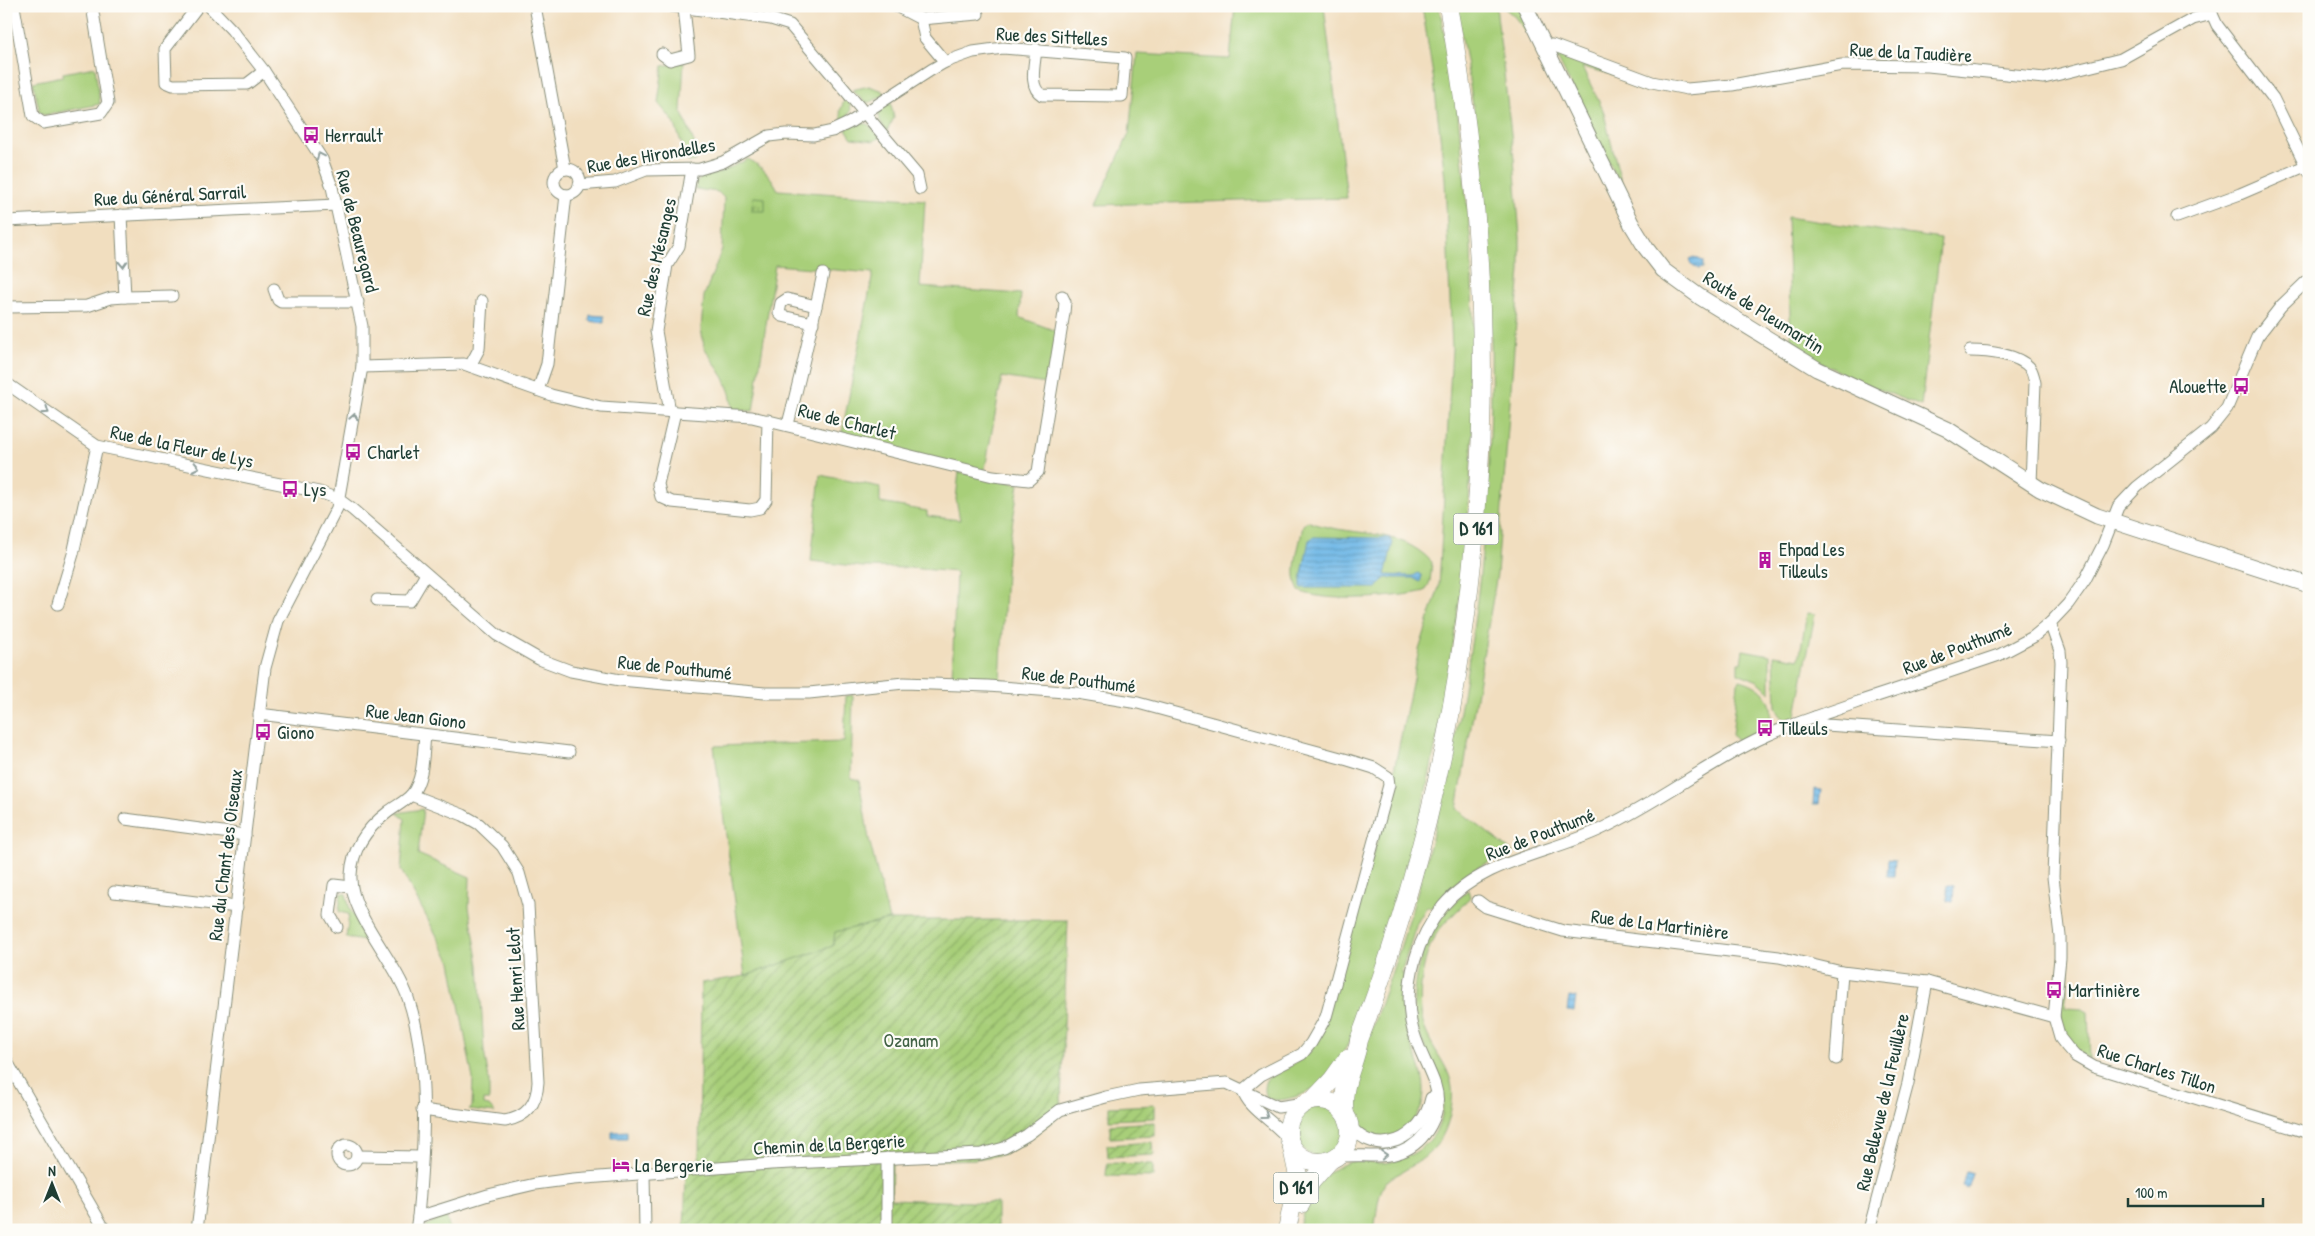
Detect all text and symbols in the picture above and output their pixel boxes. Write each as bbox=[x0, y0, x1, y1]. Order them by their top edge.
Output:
street label: Rue des Sittelles bbox=[996, 20, 1108, 52]
street label: Rue de la Taudière bbox=[1849, 36, 1973, 68]
place label: Herrault bbox=[325, 122, 383, 148]
bus stop icon: Herrault bbox=[301, 125, 321, 145]
street label: Rue des Hirondelles bbox=[585, 131, 717, 179]
one-way arrow bbox=[316, 152, 326, 161]
street label: Rue de Beauregard bbox=[330, 167, 386, 295]
street label: Rue du Général Sarrail bbox=[93, 178, 248, 212]
street label: Rue des Mésanges bbox=[630, 195, 682, 319]
one-way arrow bbox=[118, 260, 128, 268]
street label: Route de Pleumartin bbox=[1699, 264, 1829, 360]
place label: Alouette bbox=[2169, 373, 2227, 399]
bus stop icon: Alouette bbox=[2231, 376, 2251, 396]
street label: Rue de Charlet bbox=[795, 396, 899, 446]
one-way arrow bbox=[40, 405, 50, 414]
one-way arrow bbox=[349, 413, 359, 422]
street label: Rue de la Fleur de Lys bbox=[108, 418, 256, 474]
place label: Charlet bbox=[367, 439, 420, 465]
bus stop icon: Charlet bbox=[343, 442, 363, 462]
one-way arrow bbox=[191, 461, 200, 472]
place label: Lys bbox=[304, 476, 326, 502]
bus stop icon: Lys bbox=[280, 479, 300, 499]
road number: D 161 bbox=[1454, 514, 1498, 544]
place label: Ehpad Les Tilleuls bbox=[1779, 536, 1845, 584]
building icon: Ehpad Les Tilleuls bbox=[1755, 550, 1775, 570]
street label: Rue de Pouthumé bbox=[1899, 615, 2016, 681]
street label: Rue de Pouthumé bbox=[617, 648, 734, 686]
street label: Rue de Pouthumé bbox=[1021, 659, 1138, 699]
street label: Rue Jean Giono bbox=[365, 697, 468, 735]
place label: Tilleuls bbox=[1779, 715, 1828, 741]
bus stop icon: Tilleuls bbox=[1755, 718, 1775, 738]
place label: Giono bbox=[277, 719, 315, 745]
bus stop icon: Giono bbox=[253, 722, 273, 742]
street label: Rue du Chant des Oiseaux bbox=[202, 768, 248, 942]
street label: Rue de Pouthumé bbox=[1482, 801, 1599, 867]
street label: Rue de La Martinière bbox=[1590, 903, 1731, 945]
street label: Rue Henri Lelot bbox=[499, 926, 531, 1031]
place label: Martinière bbox=[2068, 977, 2141, 1003]
bus stop icon: Martinière bbox=[2044, 980, 2064, 1000]
street label: Rue Bellevue de la Feuillère bbox=[1849, 1010, 1915, 1193]
park label: Ozanam bbox=[883, 1027, 939, 1053]
street label: Rue Charles Tillon bbox=[2094, 1037, 2220, 1099]
one-way arrow bbox=[1259, 1110, 1268, 1118]
street label: Chemin de la Bergerie bbox=[752, 1127, 906, 1161]
one-way arrow bbox=[1380, 1150, 1388, 1161]
place label: La Bergerie bbox=[635, 1152, 714, 1178]
hotel icon: La Bergerie bbox=[611, 1155, 631, 1175]
north arrow bbox=[28, 1158, 78, 1208]
text: N bbox=[48, 1161, 56, 1180]
road number: D 161 bbox=[1274, 1172, 1318, 1204]
scale bar bbox=[2128, 1176, 2262, 1208]
text: 100 m bbox=[2135, 1182, 2168, 1203]

